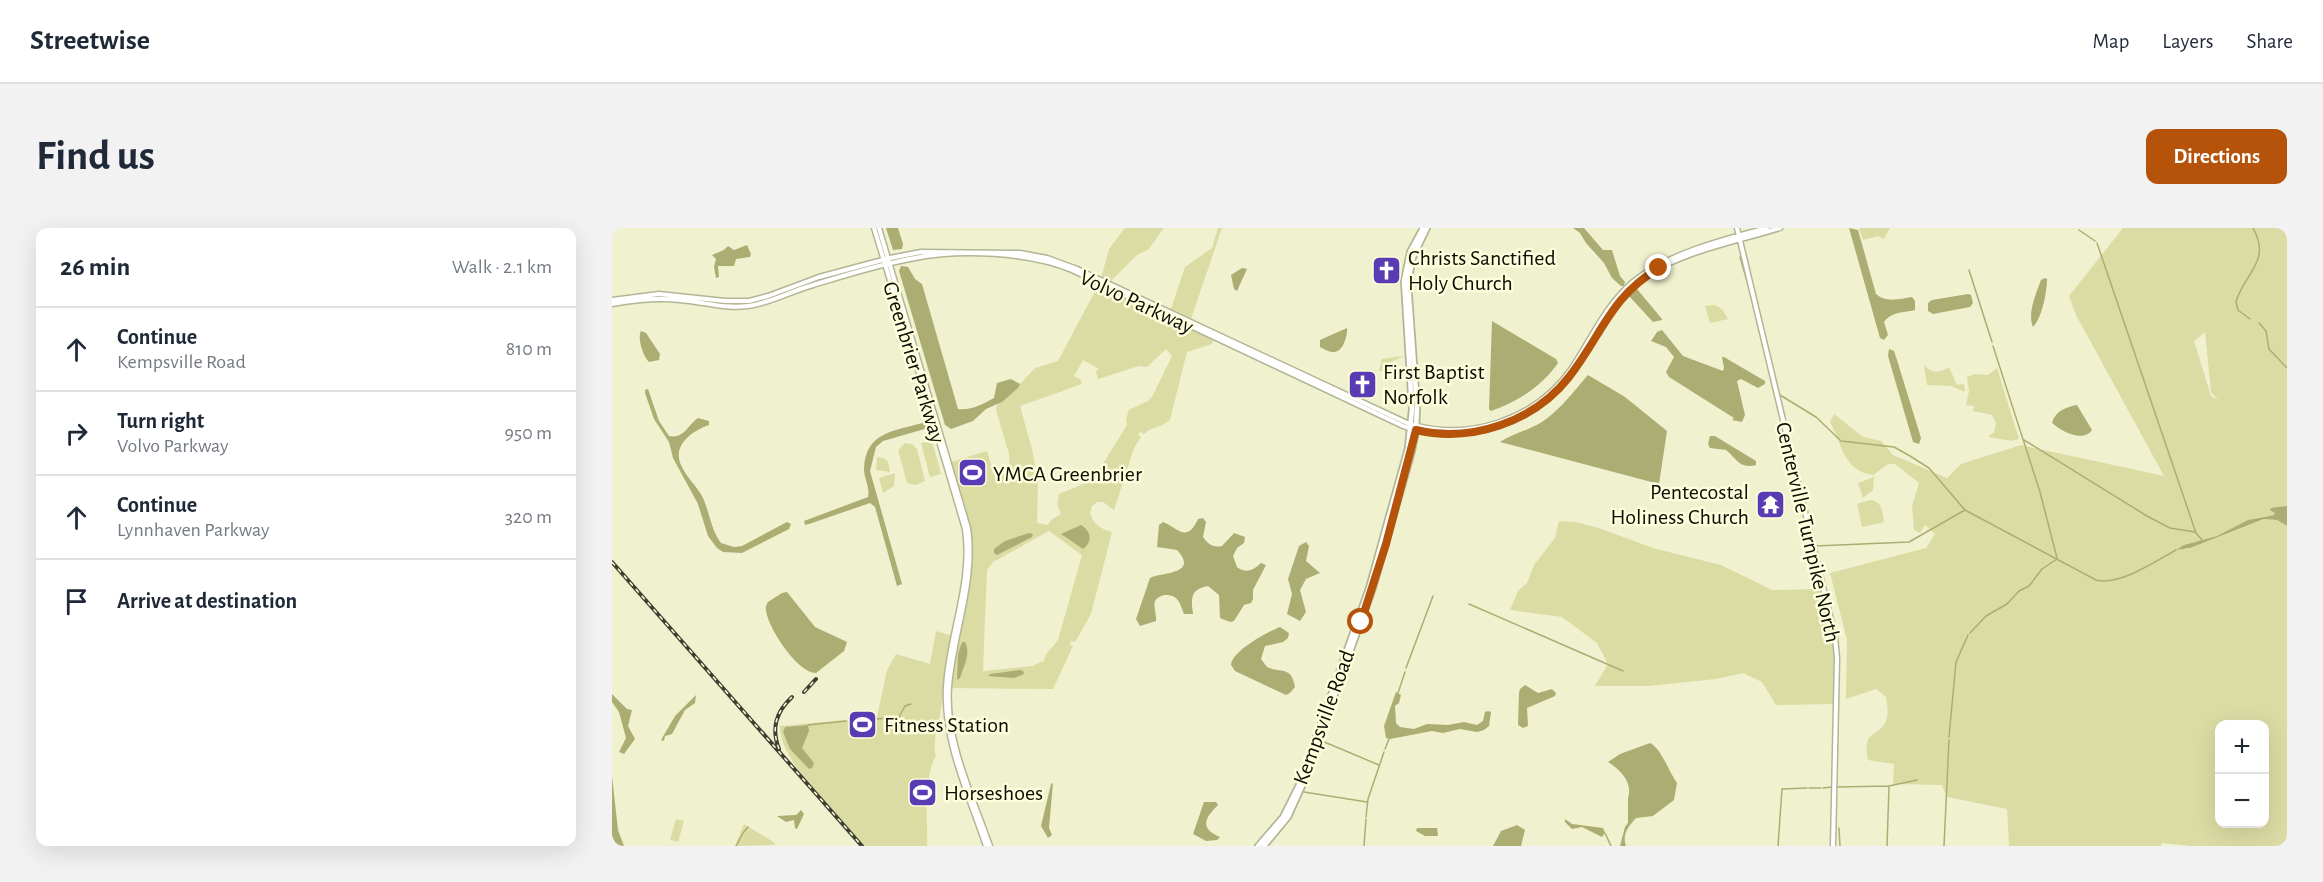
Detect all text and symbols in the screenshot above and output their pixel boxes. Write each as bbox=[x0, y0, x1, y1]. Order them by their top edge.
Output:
text: Streetwise bbox=[30, 27, 150, 55]
text: Map bbox=[2093, 31, 2129, 52]
text: Layers bbox=[2162, 31, 2213, 52]
text: Share bbox=[2246, 31, 2293, 52]
button: Directions bbox=[2146, 129, 2287, 184]
text: Find us bbox=[36, 135, 155, 177]
place label: Christs Sanctified Holy Church bbox=[1408, 247, 1556, 294]
text: 26 min bbox=[60, 254, 130, 280]
church icon: Christs Sanctified Holy Church bbox=[1371, 254, 1403, 286]
route end bbox=[1645, 254, 1671, 280]
text: Walk · 2.1 km bbox=[452, 257, 552, 277]
street label: Volvo Parkway bbox=[1076, 266, 1197, 338]
street label: Greenbrier Parkway bbox=[879, 279, 949, 446]
text: Continue bbox=[117, 326, 197, 348]
icon: ahead bbox=[60, 333, 93, 366]
text: 810 m bbox=[506, 339, 552, 359]
text: Kempsville Road bbox=[117, 352, 246, 372]
place label: First Baptist Norfolk bbox=[1383, 361, 1484, 408]
church icon: First Baptist Norfolk bbox=[1346, 368, 1378, 400]
text: Turn right bbox=[117, 410, 204, 432]
icon: right bbox=[60, 417, 93, 450]
street label: Centerville Turnpike North bbox=[1772, 420, 1844, 644]
text: 950 m bbox=[504, 423, 552, 443]
text: Volvo Parkway bbox=[117, 436, 229, 456]
sports icon: YMCA Greenbrier bbox=[956, 457, 988, 489]
place label: YMCA Greenbrier bbox=[993, 463, 1142, 485]
place label: Pentecostal Holiness Church bbox=[1611, 481, 1749, 528]
temple icon: Pentecostal Holiness Church bbox=[1754, 488, 1786, 520]
text: Continue bbox=[117, 494, 197, 516]
icon: ahead bbox=[60, 501, 93, 534]
text: 320 m bbox=[505, 507, 552, 527]
text: Lynnhaven Parkway bbox=[117, 520, 269, 540]
icon: arrive bbox=[60, 585, 93, 618]
text: Arrive at destination bbox=[117, 590, 297, 612]
route start bbox=[1347, 608, 1373, 634]
street label: Kempsville Road bbox=[1289, 647, 1358, 788]
sports icon: Fitness Station bbox=[847, 708, 879, 740]
place label: Fitness Station bbox=[884, 714, 1009, 736]
map controls bbox=[2215, 720, 2269, 828]
button: + bbox=[2215, 720, 2269, 774]
button: − bbox=[2215, 774, 2269, 828]
sports icon: Horseshoes bbox=[907, 776, 939, 808]
place label: Horseshoes bbox=[944, 782, 1043, 804]

